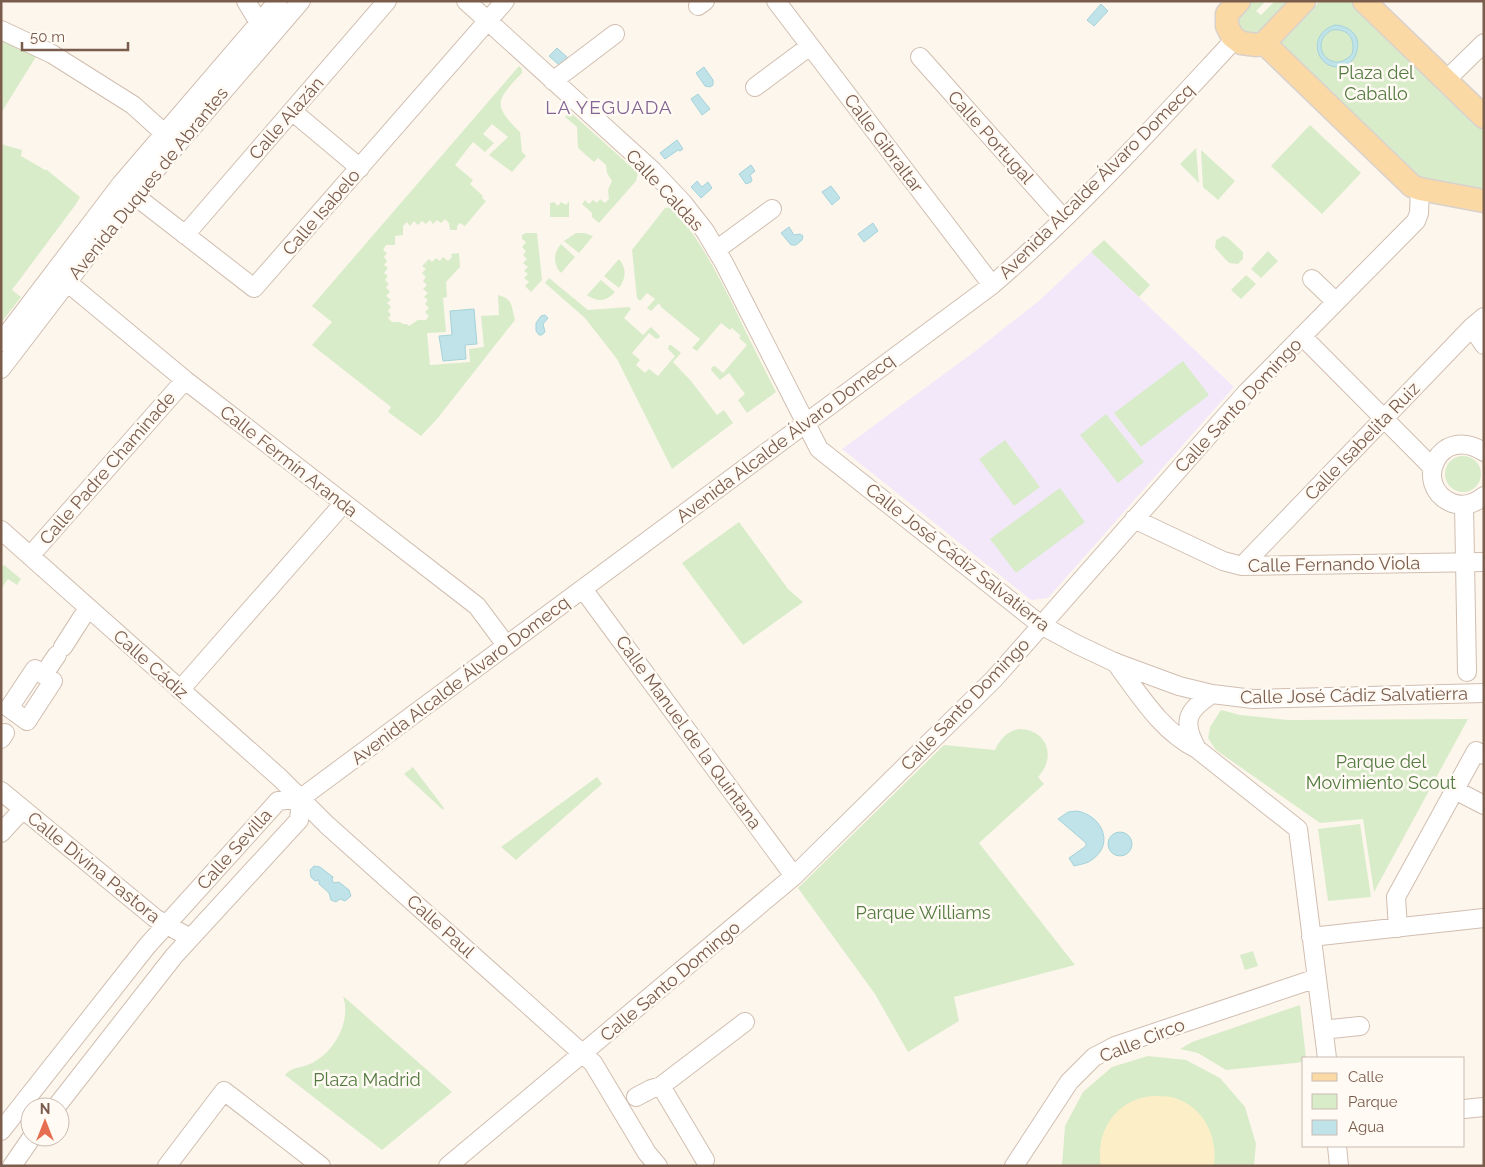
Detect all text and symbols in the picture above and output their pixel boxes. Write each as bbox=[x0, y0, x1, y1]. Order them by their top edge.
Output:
scale bar bbox=[22, 20, 129, 52]
text: 50 m bbox=[30, 28, 65, 46]
park label: Plaza del Caballo bbox=[1338, 62, 1414, 104]
street label: Calle Alazán bbox=[244, 72, 328, 164]
street label: Avenida Alcalde Álvaro Domecq bbox=[993, 78, 1198, 283]
street label: Avenida Duques de Abrantes bbox=[64, 82, 232, 283]
street label: Calle Portugal bbox=[944, 86, 1038, 188]
street label: Calle Gibraltar bbox=[840, 89, 928, 197]
district label: LA YEGUADA bbox=[545, 96, 673, 118]
street label: Calle Caldas bbox=[622, 145, 708, 235]
street label: Calle Isabelo bbox=[278, 164, 364, 259]
street label: Calle Santo Domingo bbox=[1170, 333, 1306, 476]
street label: Avenida Alcalde Álvaro Domecq bbox=[671, 348, 898, 527]
street label: Calle Isabelita Ruiz bbox=[1300, 377, 1424, 504]
street label: Calle Padre Chaminade bbox=[35, 387, 179, 549]
street label: Calle Fermín Aranda bbox=[216, 401, 362, 521]
street label: Calle José Cádiz Salvatierra bbox=[862, 479, 1054, 635]
street label: Calle Fernando Viola bbox=[1248, 552, 1420, 576]
street label: Avenida Alcalde Álvaro Domecq bbox=[346, 590, 573, 769]
street label: Calle Cádiz bbox=[109, 625, 193, 703]
street label: Calle Manuel de la Quintana bbox=[612, 631, 766, 833]
street label: Calle Santo Domingo bbox=[896, 633, 1034, 775]
street label: Calle José Cádiz Salvatierra bbox=[1240, 683, 1468, 707]
park label: Parque del Movimiento Scout bbox=[1306, 751, 1456, 793]
street label: Calle Sevilla bbox=[192, 804, 276, 894]
street label: Calle Divina Pastora bbox=[23, 807, 165, 927]
street label: Calle Paul bbox=[403, 890, 479, 962]
park label: Parque Williams bbox=[856, 902, 991, 923]
street label: Calle Santo Domingo bbox=[596, 916, 744, 1046]
street label: Calle Circo bbox=[1096, 1013, 1188, 1067]
legend bbox=[1302, 1057, 1465, 1147]
text: Calle bbox=[1348, 1068, 1384, 1086]
park label: Plaza Madrid bbox=[313, 1069, 421, 1090]
text: Parque bbox=[1348, 1093, 1398, 1111]
north arrow bbox=[20, 1097, 70, 1147]
text: N bbox=[40, 1101, 50, 1117]
text: Agua bbox=[1348, 1118, 1384, 1136]

